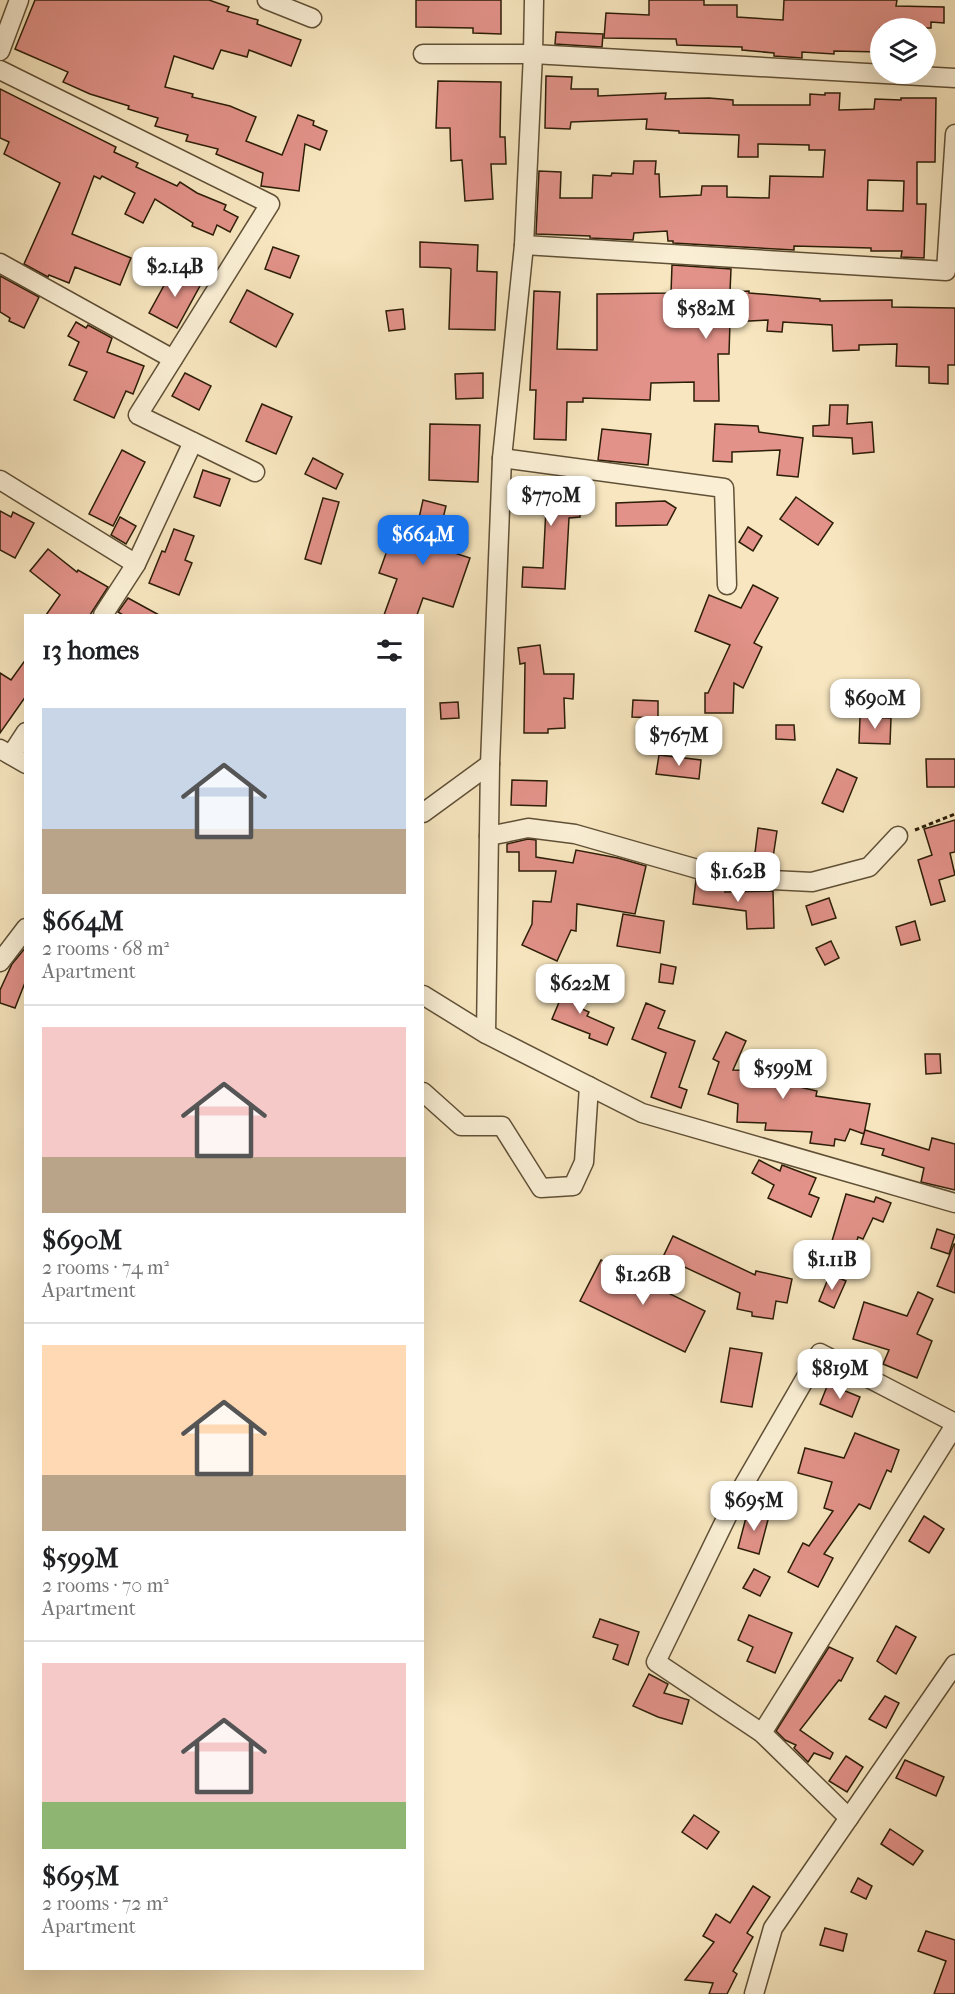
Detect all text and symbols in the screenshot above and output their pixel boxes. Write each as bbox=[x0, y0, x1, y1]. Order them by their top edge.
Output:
map controls bbox=[870, 18, 936, 84]
button: layers bbox=[870, 18, 936, 84]
pin: $2.14B bbox=[126, 247, 224, 298]
text: $2.14B bbox=[146, 255, 204, 278]
pin: $582M bbox=[664, 289, 748, 340]
text: $582M bbox=[677, 297, 735, 320]
pin: $770M bbox=[509, 476, 593, 527]
text: $770M bbox=[521, 484, 581, 507]
pin: $664M bbox=[381, 515, 465, 566]
text: $664M bbox=[392, 523, 454, 546]
icon: filters bbox=[373, 634, 406, 667]
text: 13 homes bbox=[42, 635, 139, 666]
pin: $690M bbox=[833, 679, 917, 730]
text: $690M bbox=[844, 687, 906, 710]
pin: $767M bbox=[637, 716, 721, 767]
text: $767M bbox=[649, 724, 709, 747]
icon: home bbox=[170, 747, 278, 855]
pin: $1.62B bbox=[689, 852, 787, 903]
text: $1.62B bbox=[710, 860, 766, 883]
text: $664M bbox=[42, 906, 124, 937]
text: 2 rooms · 68 m² bbox=[42, 937, 169, 960]
text: Apartment bbox=[42, 960, 136, 983]
pin: $622M bbox=[538, 964, 622, 1015]
text: $622M bbox=[550, 972, 610, 995]
pin: $599M bbox=[741, 1049, 825, 1100]
text: $599M bbox=[754, 1057, 812, 1080]
icon: home bbox=[170, 1066, 278, 1174]
text: $690M bbox=[42, 1225, 122, 1256]
pin: $1.11B bbox=[783, 1240, 881, 1291]
text: $1.11B bbox=[807, 1248, 857, 1271]
pin: $1.26B bbox=[594, 1255, 692, 1306]
text: 2 rooms · 74 m² bbox=[42, 1256, 169, 1279]
text: $1.26B bbox=[615, 1263, 671, 1286]
text: Apartment bbox=[42, 1279, 136, 1302]
pin: $819M bbox=[798, 1349, 882, 1400]
text: $819M bbox=[812, 1357, 868, 1380]
icon: home bbox=[170, 1384, 278, 1492]
pin: $695M bbox=[712, 1481, 796, 1532]
text: $695M bbox=[724, 1489, 784, 1512]
text: $599M bbox=[42, 1543, 119, 1574]
text: 2 rooms · 70 m² bbox=[42, 1574, 169, 1597]
text: Apartment bbox=[42, 1597, 136, 1620]
icon: home bbox=[170, 1702, 278, 1810]
text: $695M bbox=[42, 1861, 119, 1892]
text: 2 rooms · 72 m² bbox=[42, 1892, 168, 1915]
text: Apartment bbox=[42, 1915, 136, 1938]

